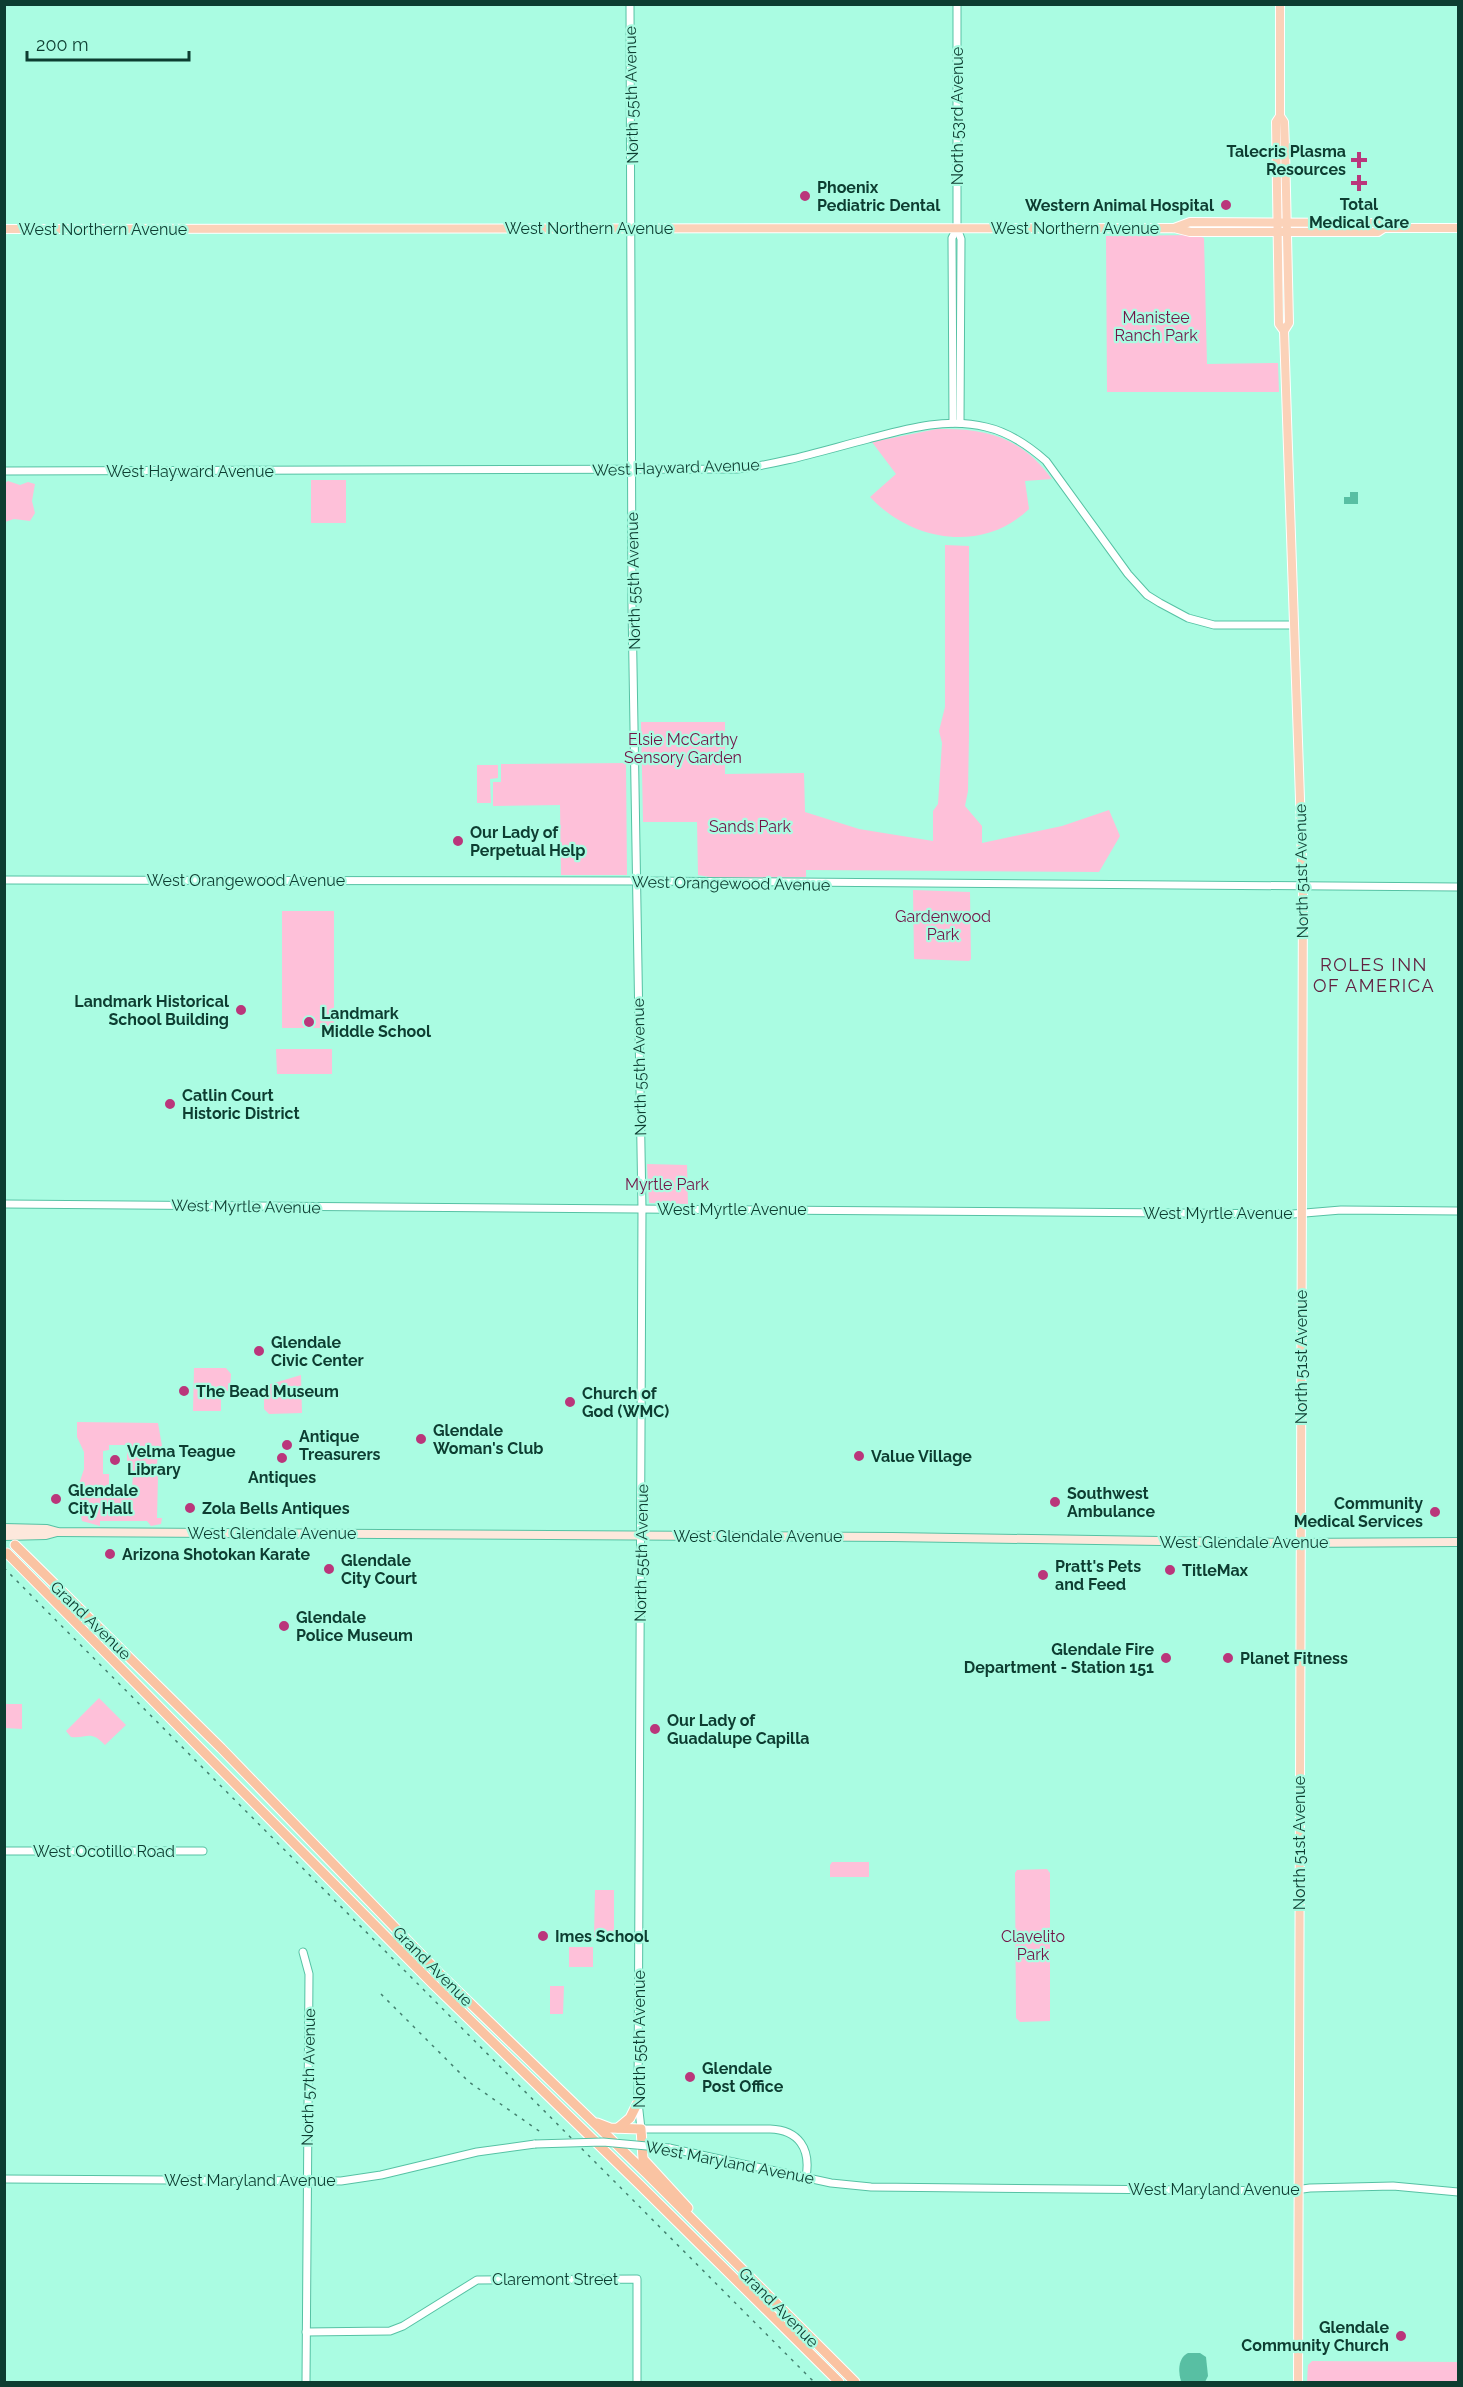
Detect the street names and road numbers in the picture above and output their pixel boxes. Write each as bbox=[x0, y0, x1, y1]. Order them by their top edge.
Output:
street label: North 55th Avenue bbox=[621, 26, 642, 164]
street label: North 53rd Avenue bbox=[948, 47, 967, 185]
street label: West Northern Avenue bbox=[505, 219, 673, 238]
street label: West Northern Avenue bbox=[991, 219, 1159, 238]
street label: West Northern Avenue bbox=[19, 220, 187, 239]
street label: West Hayward Avenue bbox=[592, 455, 760, 480]
street label: West Hayward Avenue bbox=[106, 462, 274, 481]
street label: North 55th Avenue bbox=[623, 512, 644, 650]
street label: North 51st Avenue bbox=[1291, 804, 1312, 938]
street label: West Orangewood Avenue bbox=[147, 871, 345, 890]
street label: West Orangewood Avenue bbox=[632, 872, 830, 895]
street label: North 55th Avenue bbox=[629, 998, 650, 1136]
street label: West Myrtle Avenue bbox=[171, 1196, 321, 1217]
street label: West Myrtle Avenue bbox=[657, 1200, 807, 1219]
street label: West Myrtle Avenue bbox=[1143, 1204, 1293, 1223]
street label: North 51st Avenue bbox=[1292, 1290, 1311, 1424]
street label: North 55th Avenue bbox=[631, 1484, 652, 1622]
street label: West Glendale Avenue bbox=[188, 1524, 356, 1543]
street label: West Glendale Avenue bbox=[674, 1527, 842, 1546]
street label: West Glendale Avenue bbox=[1160, 1533, 1328, 1552]
street label: Grand Avenue bbox=[46, 1577, 135, 1664]
street label: North 51st Avenue bbox=[1290, 1776, 1309, 1910]
street label: West Ocotillo Road bbox=[33, 1842, 175, 1861]
street label: Grand Avenue bbox=[389, 1923, 476, 2010]
street label: North 55th Avenue bbox=[630, 1970, 649, 2108]
street label: North 57th Avenue bbox=[298, 2008, 319, 2146]
street label: West Maryland Avenue bbox=[644, 2137, 816, 2188]
street label: West Maryland Avenue bbox=[164, 2171, 336, 2190]
street label: West Maryland Avenue bbox=[1128, 2180, 1300, 2199]
street label: Grand Avenue bbox=[735, 2264, 822, 2351]
street label: Claremont Street bbox=[492, 2270, 619, 2289]

